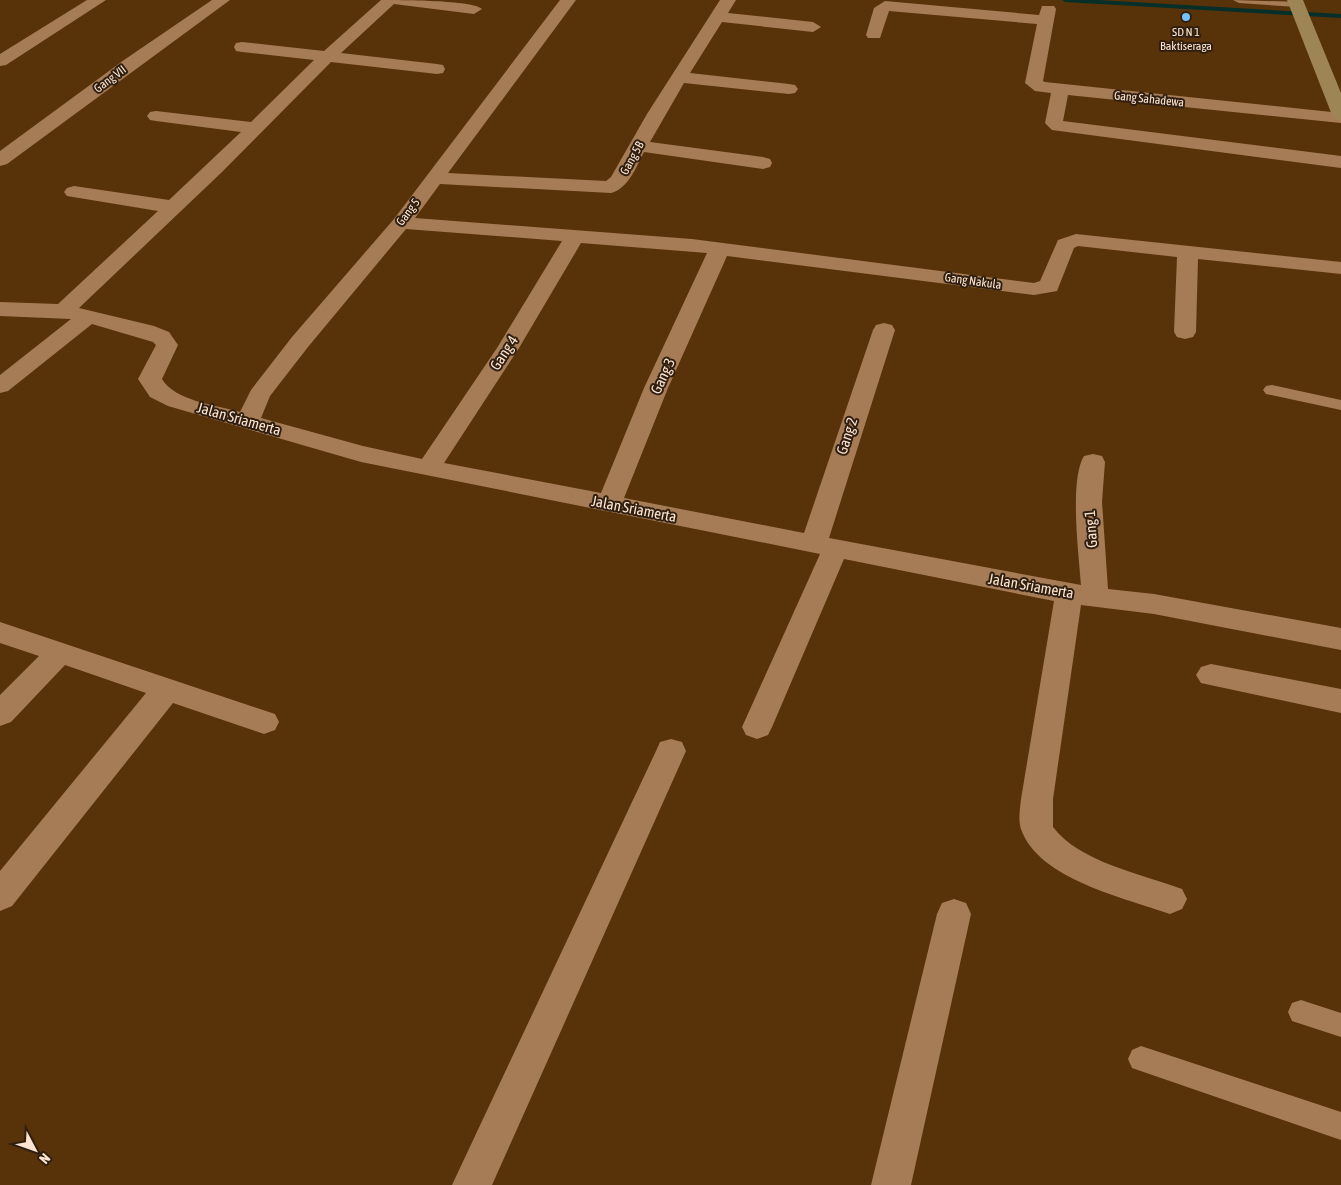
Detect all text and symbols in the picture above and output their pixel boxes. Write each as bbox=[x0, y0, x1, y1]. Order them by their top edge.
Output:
marker: SD N 1 Baktiseraga bbox=[1180, 11, 1192, 23]
place label: SD N 1 Baktiseraga bbox=[1160, 25, 1212, 53]
street label: Gang VII bbox=[91, 62, 129, 96]
street label: Gang Sahadewa bbox=[1113, 88, 1185, 110]
street label: Gang 5B bbox=[617, 139, 647, 177]
street label: Gang 5 bbox=[393, 196, 423, 228]
street label: Gang Nakula bbox=[944, 270, 1002, 292]
street label: Gang 4 bbox=[486, 332, 521, 373]
street label: Gang 3 bbox=[647, 355, 678, 396]
street label: Jalan Sriamerta bbox=[195, 398, 283, 439]
street label: Gang 2 bbox=[833, 415, 860, 456]
street label: Jalan Sriamerta bbox=[590, 492, 678, 525]
street label: Gang 1 bbox=[1081, 510, 1100, 548]
street label: Jalan Sriamerta bbox=[987, 570, 1075, 601]
north arrow bbox=[10, 1125, 60, 1175]
text: N bbox=[36, 1150, 54, 1167]

